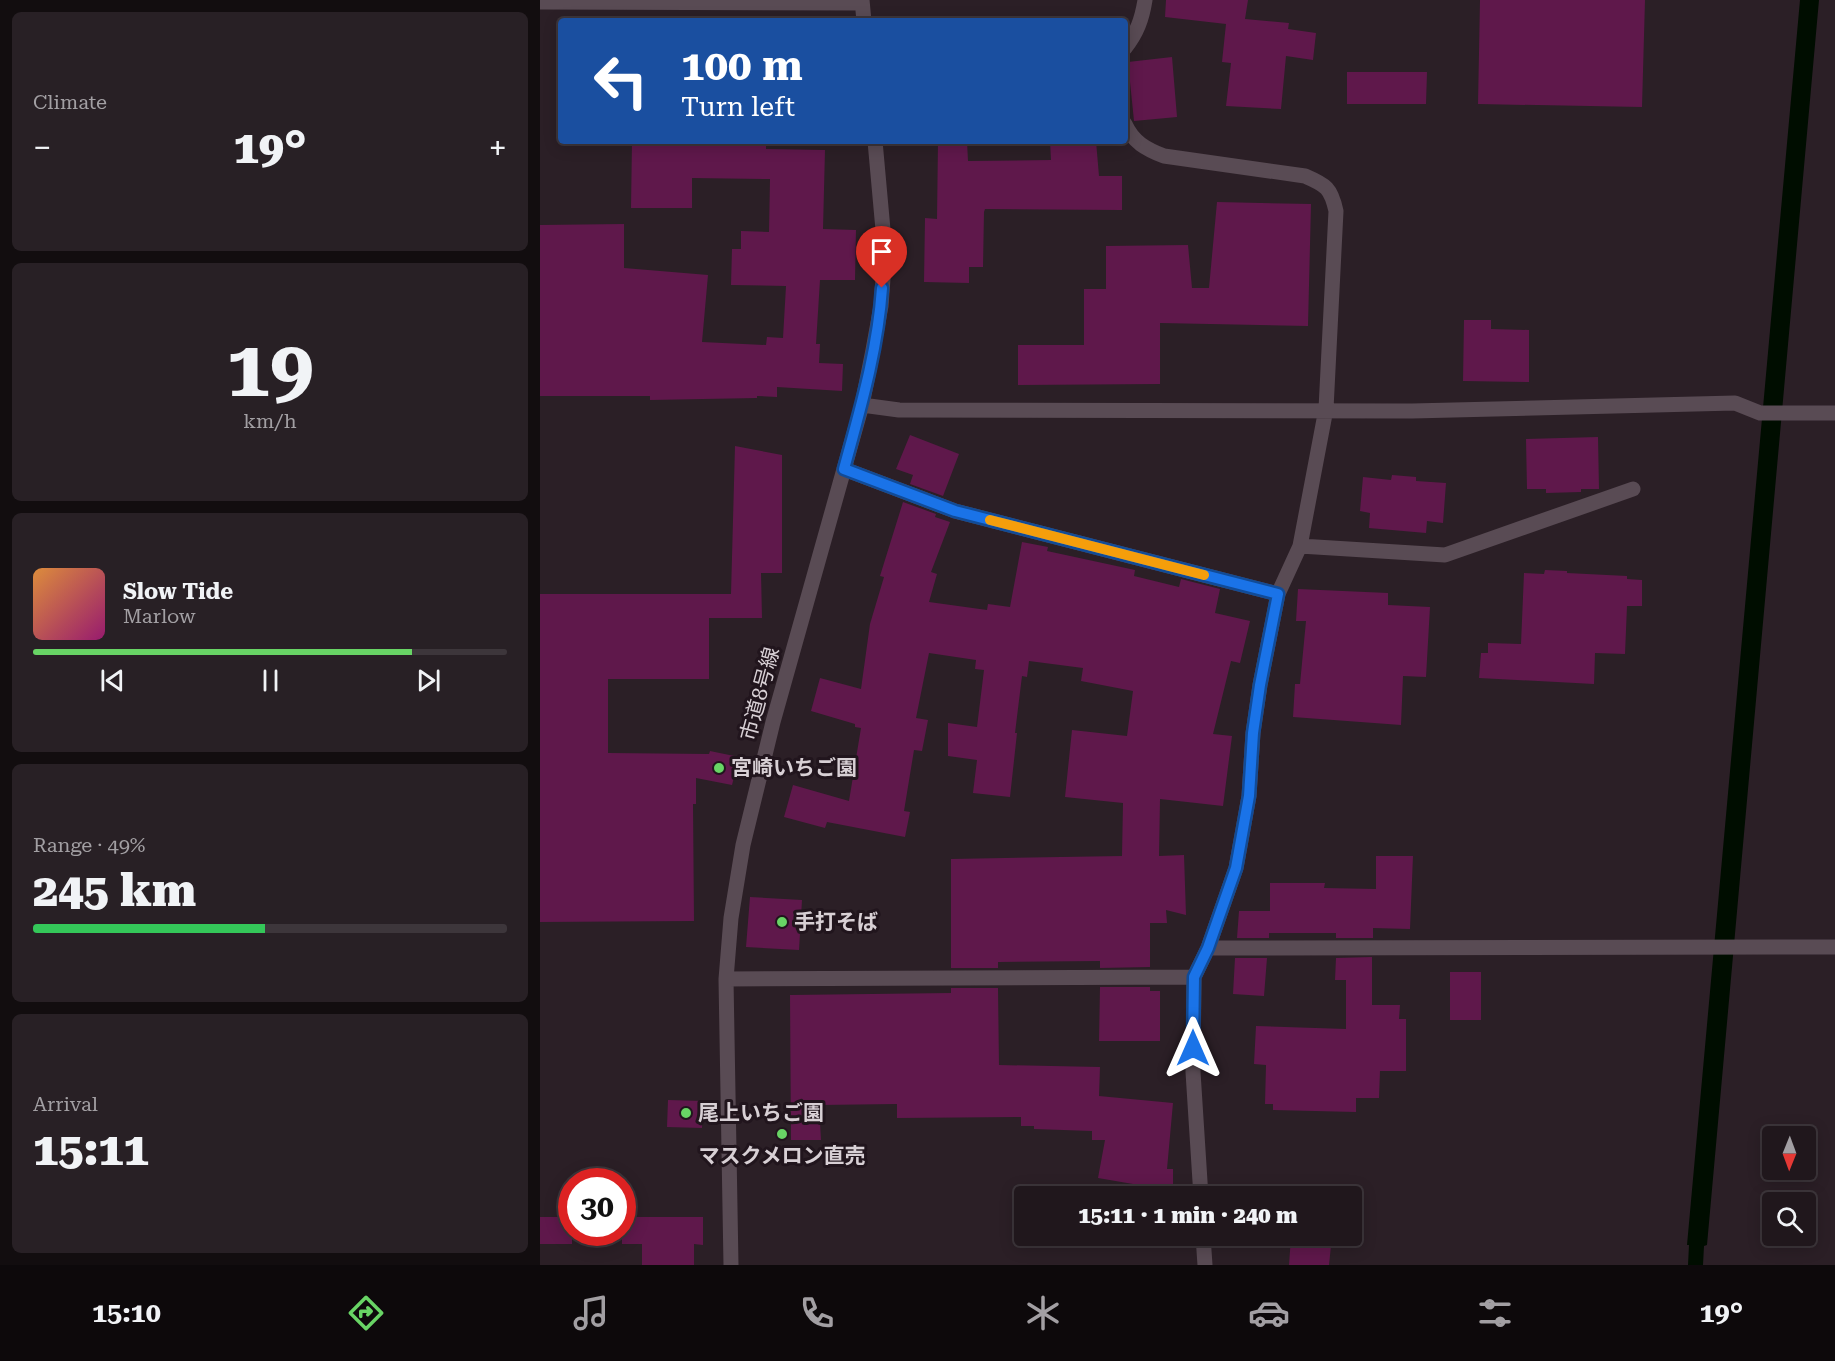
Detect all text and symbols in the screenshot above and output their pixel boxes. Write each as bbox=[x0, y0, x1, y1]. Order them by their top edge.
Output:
text: 100 m bbox=[681, 41, 803, 90]
icon: left bbox=[582, 42, 660, 120]
text: Climate bbox=[33, 90, 107, 114]
text: Turn left bbox=[681, 91, 795, 123]
text: 19° bbox=[234, 121, 307, 174]
text: − bbox=[33, 128, 51, 167]
text: + bbox=[489, 128, 507, 167]
pin bbox=[856, 226, 907, 288]
icon: arrive bbox=[865, 235, 898, 268]
text: 19 bbox=[226, 324, 314, 415]
text: km/h bbox=[243, 409, 297, 433]
text: Slow Tide bbox=[123, 579, 233, 604]
text: Marlow bbox=[123, 604, 196, 628]
street label: 市道8号線 bbox=[736, 645, 784, 743]
icon: previous bbox=[96, 664, 129, 697]
icon: pause bbox=[254, 664, 287, 697]
icon: next bbox=[412, 664, 445, 697]
place label: 宮崎いちご園 bbox=[731, 756, 857, 780]
marker: 宮崎いちご園 bbox=[712, 761, 726, 775]
text: Range · 49% bbox=[33, 833, 145, 857]
text: 245 km bbox=[33, 864, 196, 917]
place label: 手打そば bbox=[794, 910, 878, 934]
marker: 手打そば bbox=[775, 915, 789, 929]
position arrow bbox=[1161, 1016, 1225, 1080]
text: Arrival bbox=[33, 1092, 98, 1116]
place label: 尾上いちご園 bbox=[698, 1101, 824, 1125]
marker: 尾上いちご園 bbox=[679, 1106, 693, 1120]
text: 15:11 bbox=[33, 1123, 149, 1176]
north arrow bbox=[1762, 1126, 1816, 1180]
map controls bbox=[1762, 1126, 1816, 1246]
marker: マスクメロン直売 bbox=[775, 1127, 789, 1141]
place label: マスクメロン直売 bbox=[698, 1144, 866, 1168]
speed limit sign: 30 bbox=[558, 1168, 636, 1246]
button: search bbox=[1762, 1192, 1816, 1246]
text: 15:11 · 1 min · 240 m bbox=[1078, 1203, 1298, 1228]
icon: directions bbox=[345, 1292, 387, 1334]
icon: music bbox=[570, 1292, 612, 1334]
icon: phone bbox=[796, 1292, 838, 1334]
icon: climate bbox=[1022, 1292, 1064, 1334]
icon: car bbox=[1248, 1292, 1290, 1334]
icon: filters bbox=[1474, 1292, 1516, 1334]
text: 15:10 bbox=[92, 1297, 161, 1329]
text: 19° bbox=[1699, 1297, 1743, 1329]

